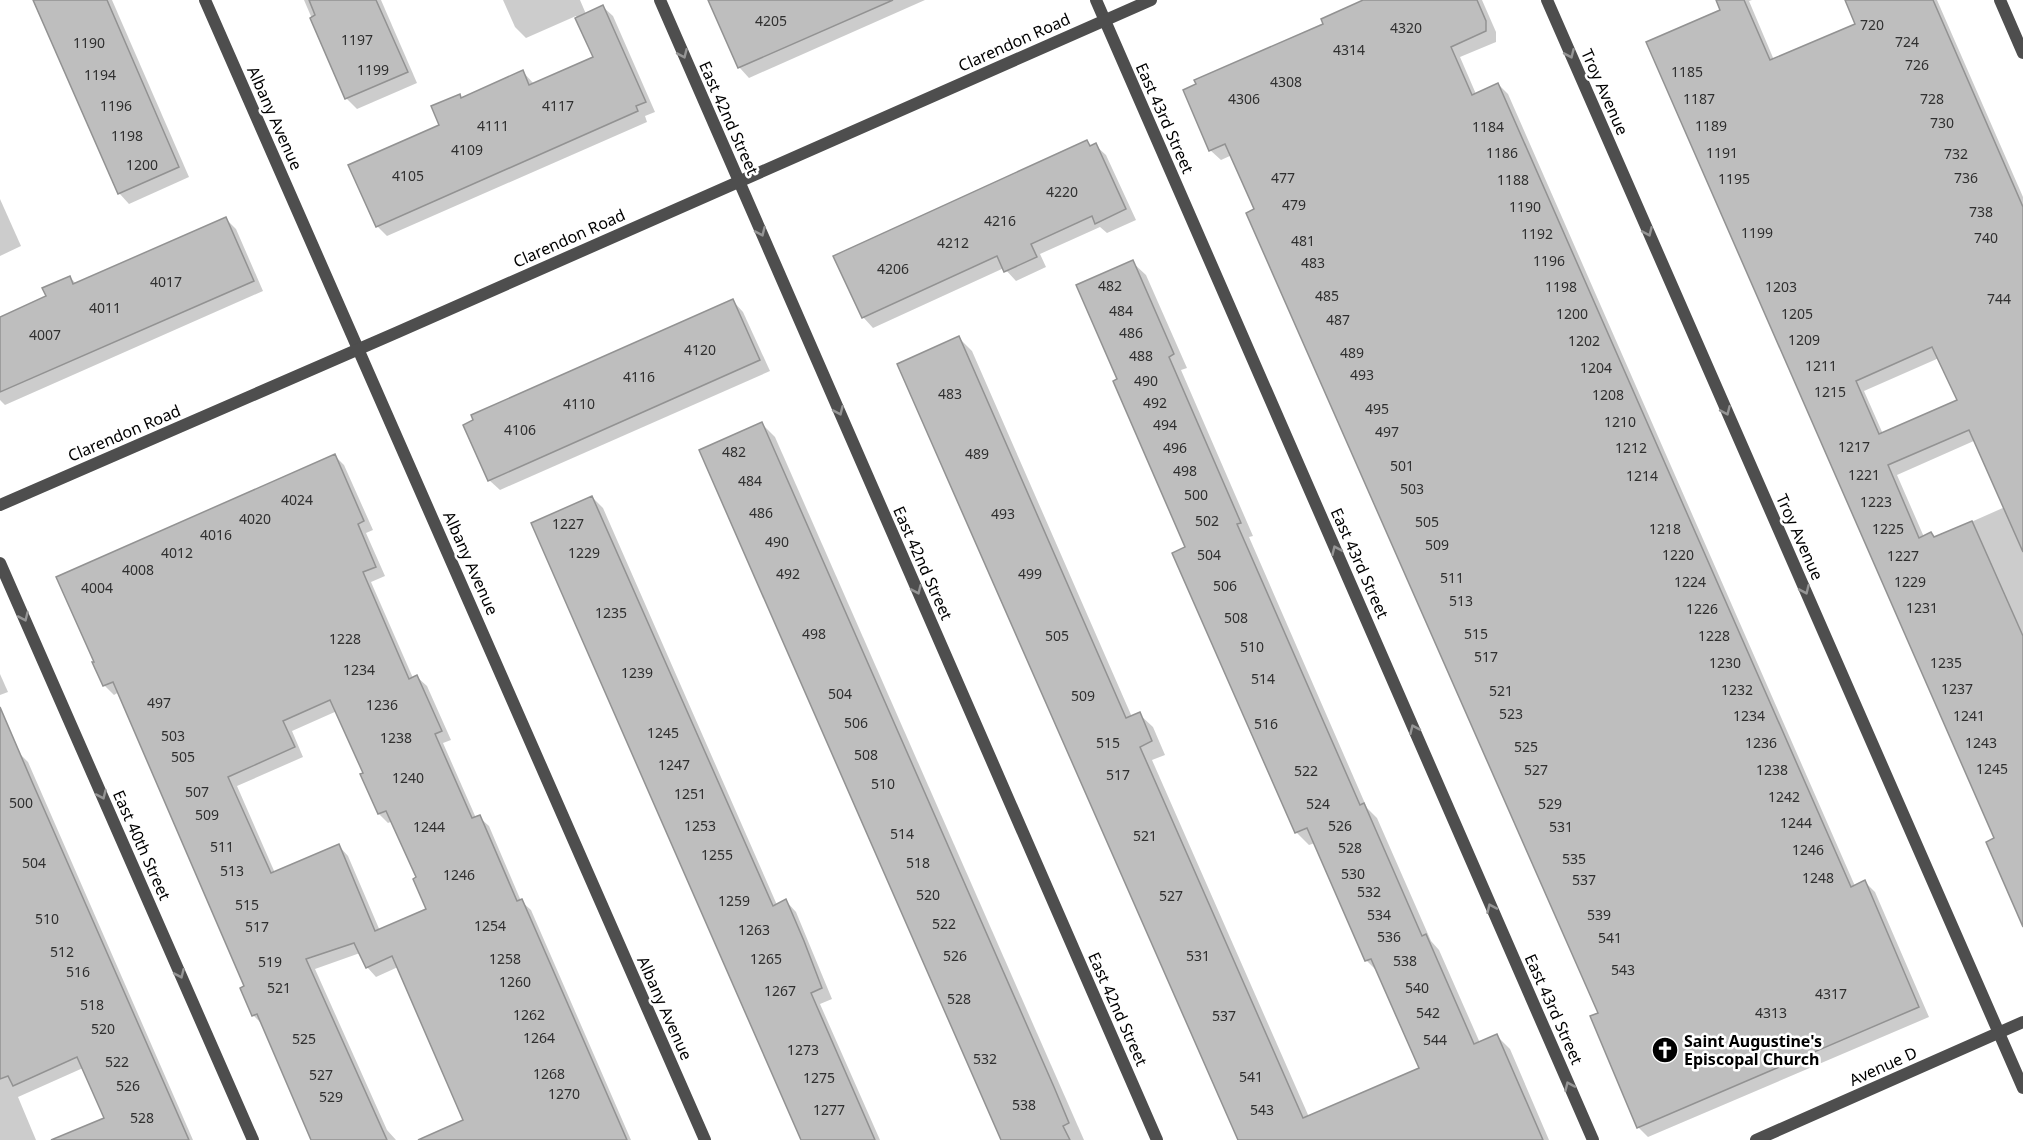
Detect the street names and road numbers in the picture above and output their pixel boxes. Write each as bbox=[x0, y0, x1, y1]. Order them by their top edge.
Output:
street label: Clarendon Road bbox=[955, 7, 1073, 77]
street label: Troy Avenue bbox=[1576, 45, 1634, 139]
street label: East 42nd Street bbox=[694, 58, 764, 179]
street label: East 43rd Street bbox=[1131, 59, 1199, 177]
street label: Albany Avenue bbox=[242, 63, 308, 173]
street label: Clarendon Road bbox=[510, 203, 628, 273]
street label: Clarendon Road bbox=[64, 399, 184, 467]
street label: Troy Avenue bbox=[1771, 490, 1829, 584]
street label: East 42nd Street bbox=[888, 503, 958, 624]
street label: East 43rd Street bbox=[1326, 504, 1394, 622]
street label: Albany Avenue bbox=[438, 508, 504, 618]
street label: East 40th Street bbox=[108, 786, 176, 904]
street label: East 42nd Street bbox=[1083, 949, 1153, 1070]
street label: East 43rd Street bbox=[1520, 950, 1588, 1068]
street label: Albany Avenue bbox=[632, 953, 698, 1063]
street label: Avenue D bbox=[1846, 1041, 1920, 1091]

